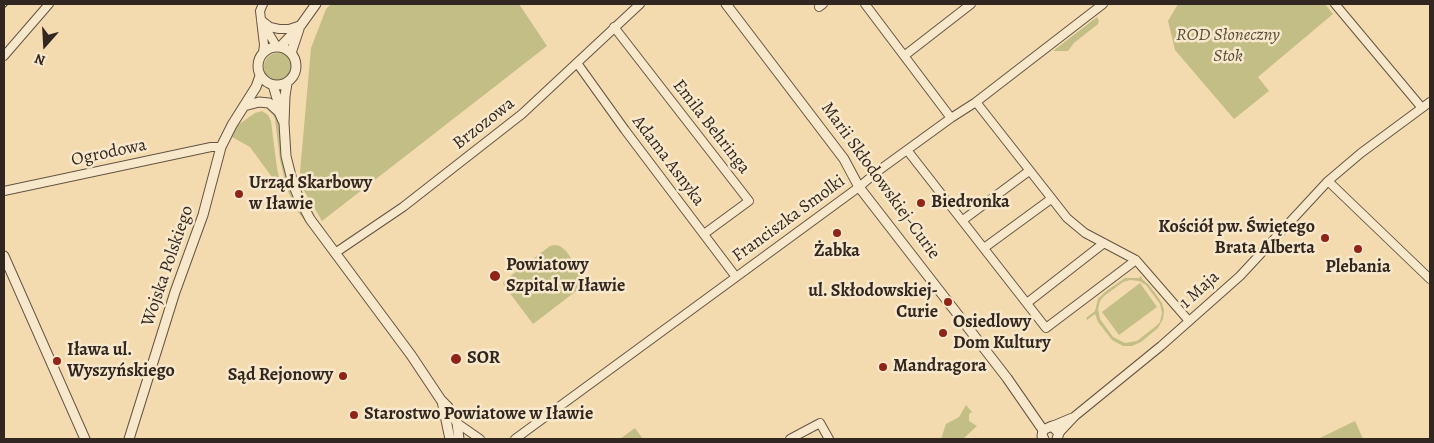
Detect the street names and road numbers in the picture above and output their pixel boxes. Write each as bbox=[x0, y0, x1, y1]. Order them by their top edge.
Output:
street label: Emila Behringa bbox=[667, 76, 755, 178]
street label: Brzozowa bbox=[449, 93, 519, 155]
street label: Marii Skłodowskiej-Curie bbox=[816, 98, 944, 264]
street label: Adama Asnyka bbox=[627, 112, 709, 210]
street label: Ogrodowa bbox=[69, 135, 149, 171]
street label: Franciszka Smolki bbox=[728, 171, 850, 267]
street label: Wojska Polskiego bbox=[137, 203, 199, 329]
street label: 1 Maja bbox=[1176, 267, 1224, 313]

